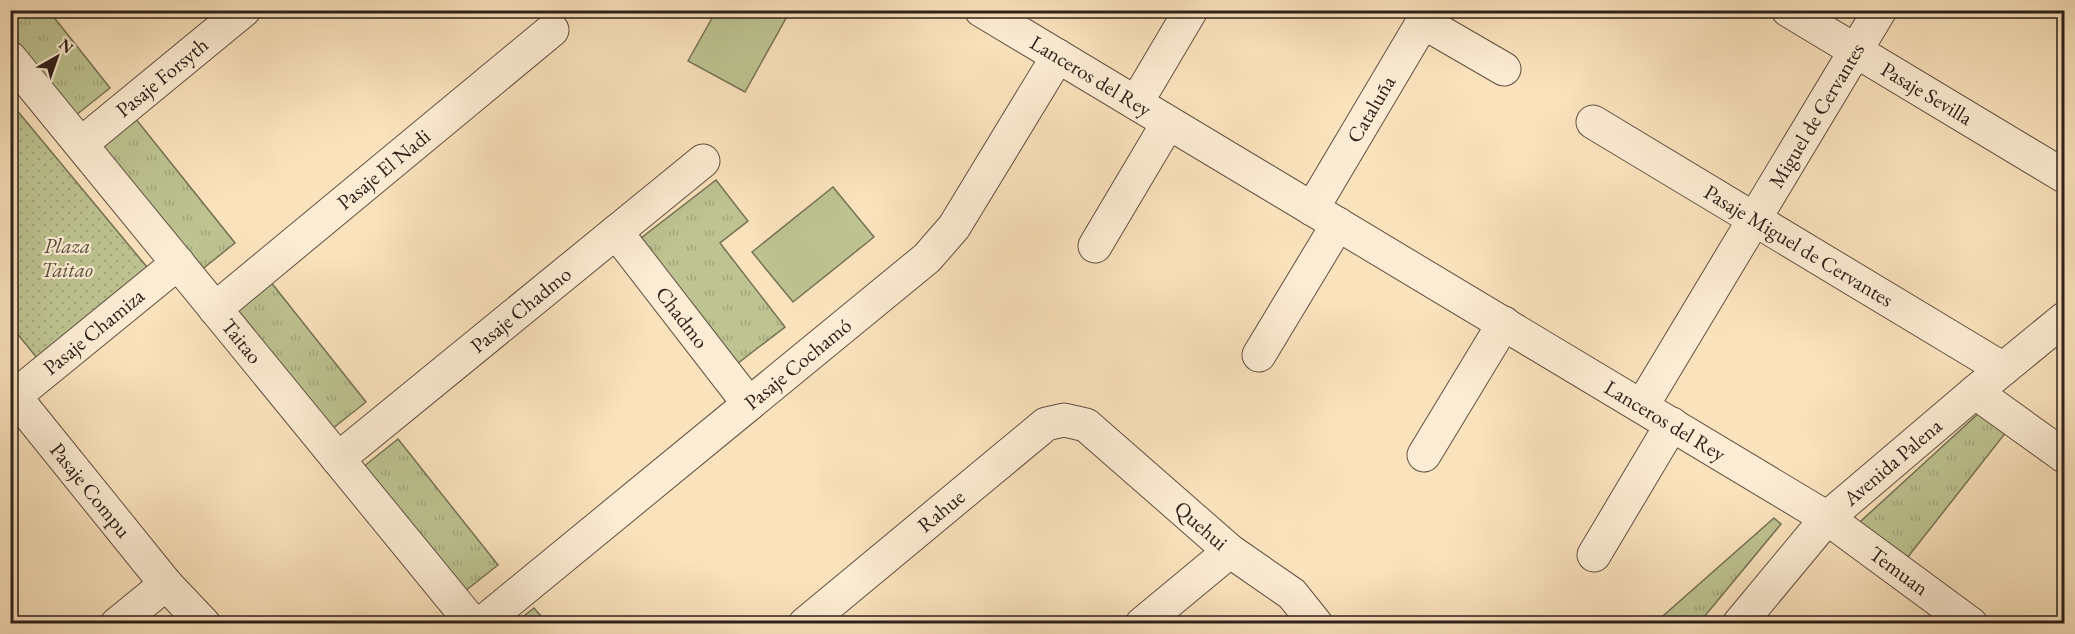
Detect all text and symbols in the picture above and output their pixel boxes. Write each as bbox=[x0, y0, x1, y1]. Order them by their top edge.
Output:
north arrow bbox=[27, 27, 87, 87]
street label: Lanceros del Rey bbox=[1025, 29, 1157, 123]
street label: Pasaje Forsyth bbox=[110, 31, 214, 123]
text: N bbox=[55, 34, 78, 58]
street label: Miguel de Cervantes bbox=[1762, 37, 1870, 193]
street label: Pasaje Sevilla bbox=[1876, 55, 1978, 131]
street label: Cataluña bbox=[1340, 70, 1402, 148]
street label: Pasaje El Nadi bbox=[331, 123, 436, 215]
street label: Pasaje Miguel de Cervantes bbox=[1699, 178, 1898, 313]
park label: Plaza Taitao bbox=[41, 232, 93, 283]
street label: Pasaje Chadmo bbox=[464, 260, 577, 359]
street label: Chadmo bbox=[650, 281, 715, 354]
street label: Pasaje Chamiza bbox=[37, 282, 150, 381]
street label: Pasaje Cochamó bbox=[738, 312, 857, 415]
street label: Taitao bbox=[216, 313, 269, 369]
street label: Lanceros del Rey bbox=[1600, 374, 1732, 468]
street label: Avenida Palena bbox=[1837, 412, 1948, 512]
street label: Pasaje Compu bbox=[44, 437, 137, 543]
street label: Rahue bbox=[912, 483, 970, 538]
street label: Quehui bbox=[1168, 495, 1234, 556]
street label: Temuan bbox=[1864, 540, 1934, 601]

